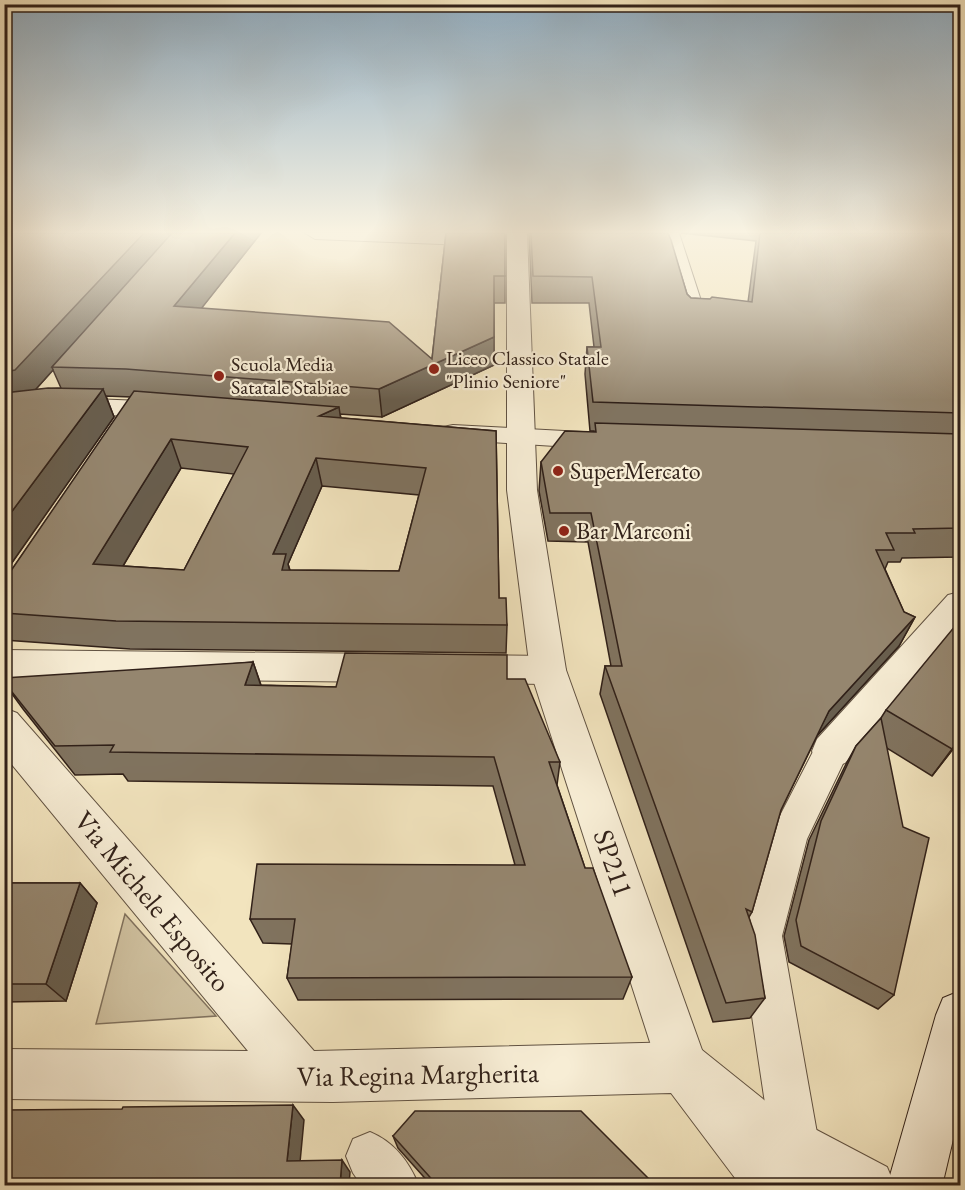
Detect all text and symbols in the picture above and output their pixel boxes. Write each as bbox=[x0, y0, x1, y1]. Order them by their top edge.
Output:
place label: Liceo Classico Statale "Plinio Seniore" bbox=[446, 345, 609, 394]
place label: Scuola Media Satatale Stabiae bbox=[231, 351, 348, 400]
marker: Liceo Classico Statale "Plinio Seniore" bbox=[427, 362, 441, 376]
marker: Scuola Media Satatale Stabiae bbox=[212, 369, 226, 383]
place label: SuperMercato bbox=[570, 455, 701, 486]
marker: SuperMercato bbox=[551, 464, 565, 478]
place label: Bar Marconi bbox=[576, 515, 691, 546]
marker: Bar Marconi bbox=[557, 524, 571, 538]
street label: Via Michele Esposito bbox=[67, 803, 239, 999]
street label: SP211 bbox=[586, 825, 642, 901]
street label: Via Regina Margherita bbox=[297, 1054, 540, 1094]

